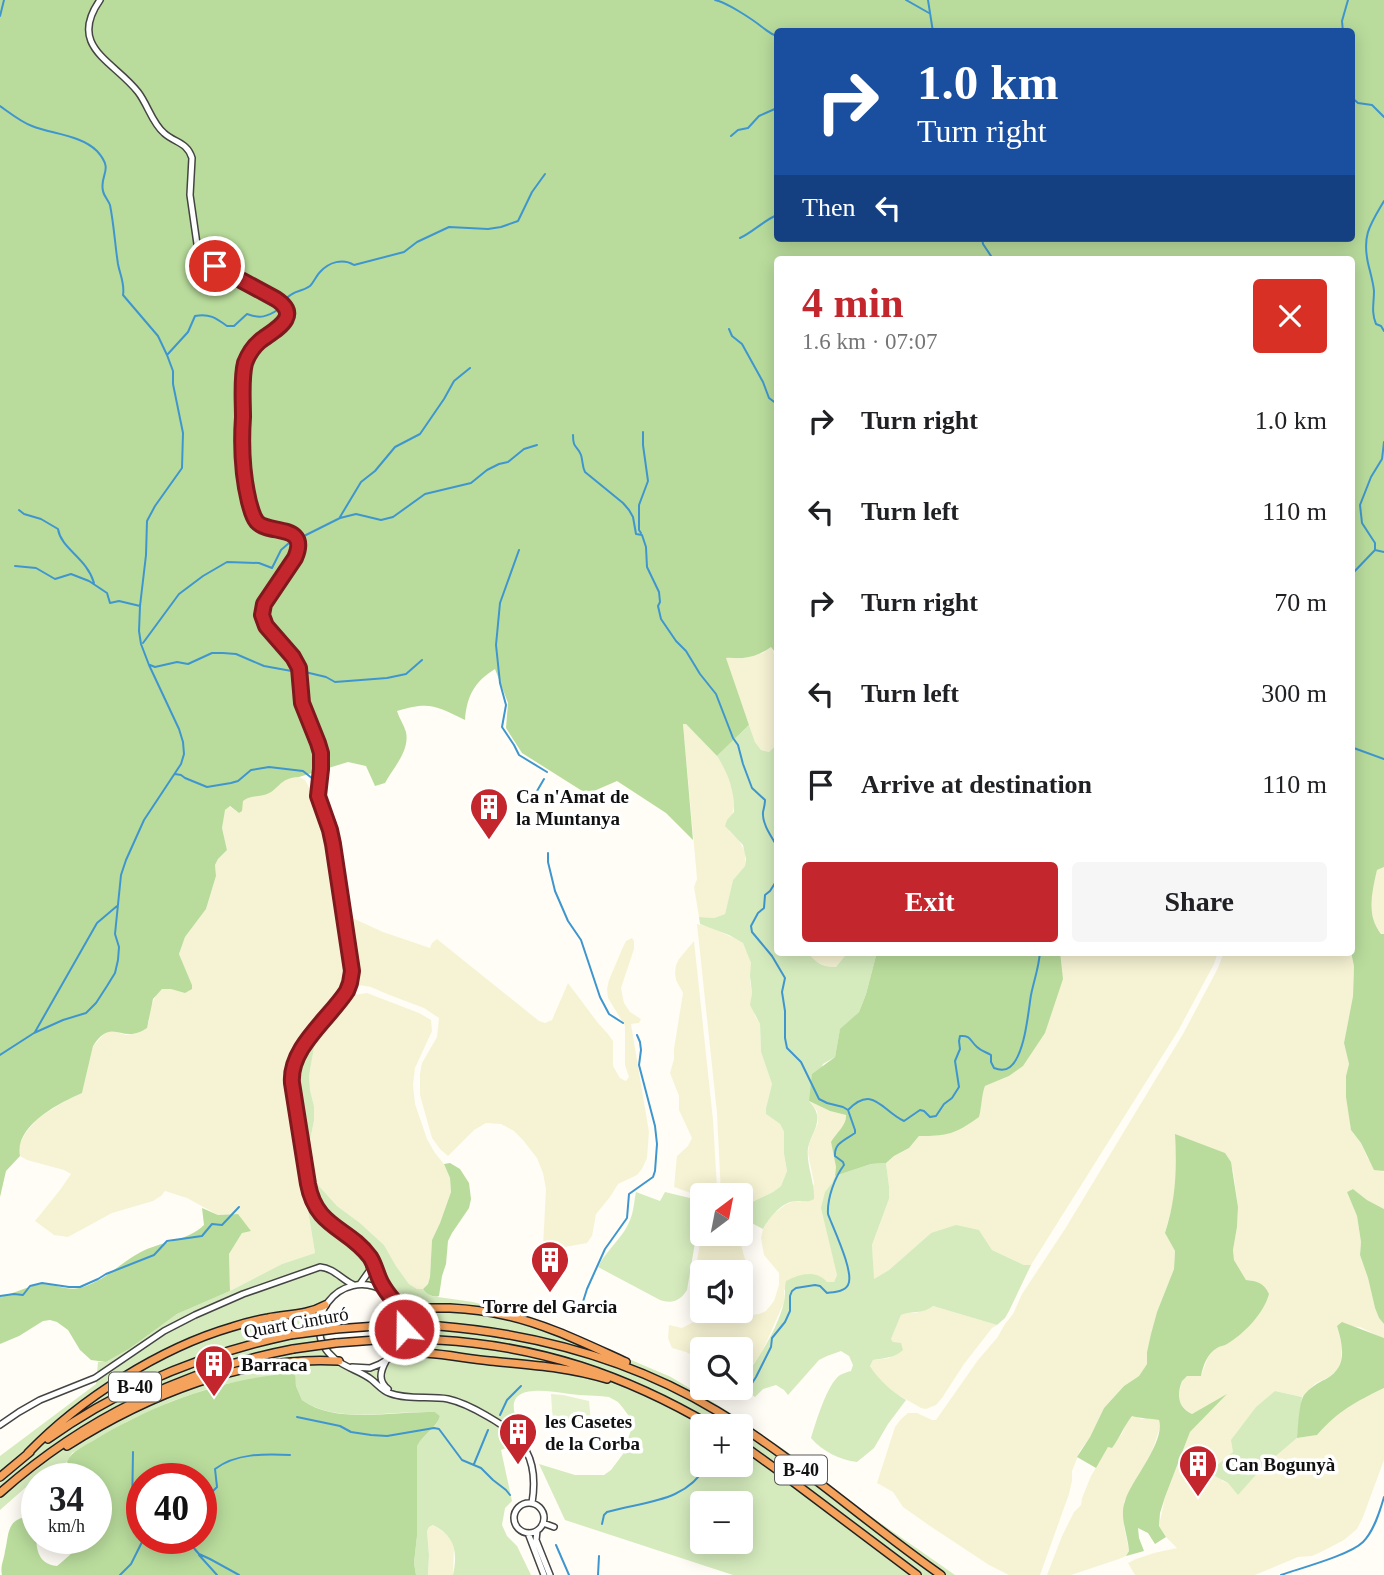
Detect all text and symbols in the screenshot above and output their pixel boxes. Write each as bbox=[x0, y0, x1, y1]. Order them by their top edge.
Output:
text: 1.0 km bbox=[917, 55, 1059, 110]
icon: right bbox=[802, 56, 893, 147]
text: Turn right bbox=[917, 113, 1047, 149]
icon: left bbox=[869, 189, 907, 227]
text: Then bbox=[802, 193, 855, 222]
pin bbox=[185, 236, 245, 296]
icon: arrive bbox=[196, 247, 234, 285]
button: close bbox=[1253, 279, 1327, 353]
text: 4 min bbox=[802, 280, 904, 326]
text: 1.6 km · 07:07 bbox=[802, 329, 937, 354]
icon: right bbox=[802, 402, 840, 440]
text: Turn right bbox=[861, 406, 978, 435]
text: 1.0 km bbox=[1255, 406, 1327, 435]
icon: left bbox=[802, 493, 840, 531]
text: Turn left bbox=[861, 497, 959, 526]
text: 110 m bbox=[1262, 497, 1327, 526]
icon: right bbox=[802, 584, 840, 622]
text: Turn right bbox=[861, 588, 978, 617]
text: 70 m bbox=[1274, 588, 1327, 617]
icon: left bbox=[802, 675, 840, 713]
text: Turn left bbox=[861, 679, 959, 708]
text: 300 m bbox=[1261, 679, 1327, 708]
icon: arrive bbox=[802, 766, 840, 804]
text: Arrive at destination bbox=[861, 770, 1092, 799]
text: 110 m bbox=[1262, 770, 1327, 799]
building icon: Ca n'Amat de la Muntanya bbox=[468, 786, 510, 841]
place label: Ca n'Amat de la Muntanya bbox=[516, 786, 629, 829]
button: Exit bbox=[802, 862, 1058, 942]
button: Share bbox=[1072, 862, 1327, 942]
north arrow bbox=[690, 1183, 752, 1246]
map controls bbox=[690, 1183, 753, 1554]
building icon: Torre del Garcia bbox=[529, 1239, 571, 1294]
button: sound bbox=[690, 1260, 753, 1323]
position arrow bbox=[367, 1292, 441, 1366]
place label: Torre del Garcia bbox=[483, 1296, 618, 1317]
street label: Quart Cinturó bbox=[242, 1303, 350, 1342]
button: search bbox=[690, 1337, 753, 1400]
building icon: Barraca bbox=[193, 1343, 235, 1398]
place label: Barraca bbox=[241, 1354, 308, 1375]
road number: B-40 bbox=[109, 1372, 161, 1402]
building icon: les Casetes de la Corba bbox=[497, 1411, 539, 1466]
place label: les Casetes de la Corba bbox=[545, 1411, 641, 1454]
button: + bbox=[690, 1414, 753, 1477]
building icon: Can Bogunyà bbox=[1177, 1443, 1219, 1498]
place label: Can Bogunyà bbox=[1225, 1454, 1336, 1475]
road number: B-40 bbox=[775, 1456, 827, 1484]
speed limit sign: 40 bbox=[126, 1463, 217, 1554]
text: 34 bbox=[49, 1480, 84, 1519]
button: − bbox=[690, 1491, 753, 1554]
text: km/h bbox=[48, 1516, 85, 1536]

